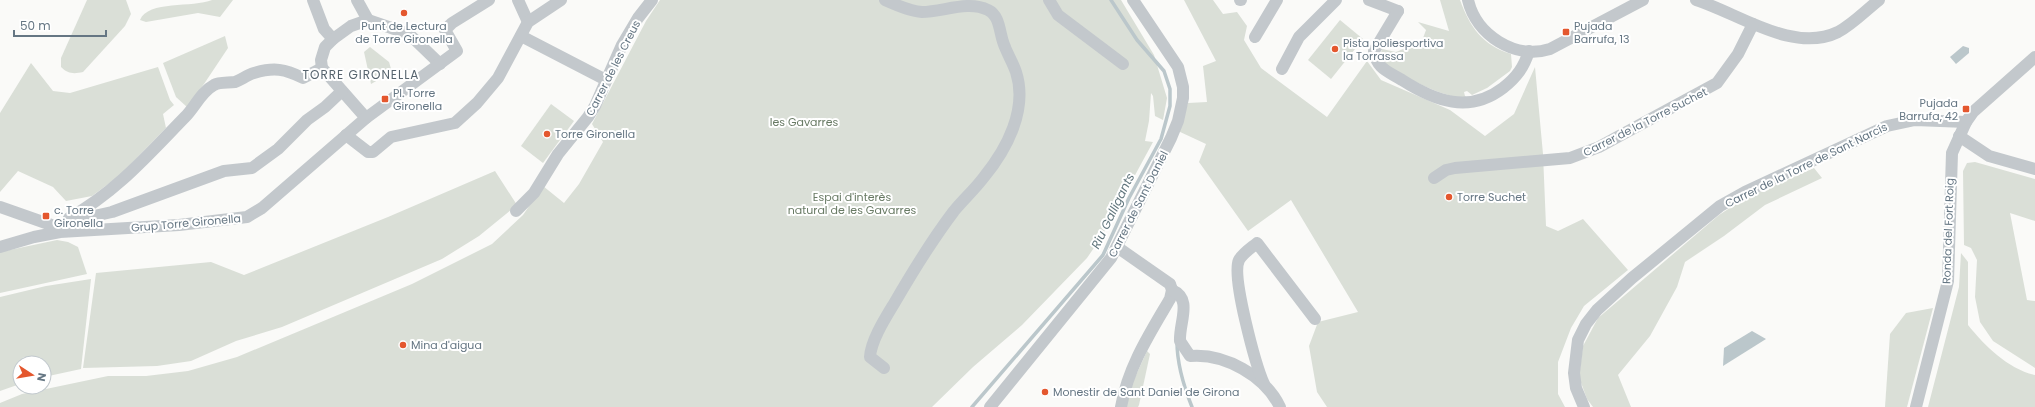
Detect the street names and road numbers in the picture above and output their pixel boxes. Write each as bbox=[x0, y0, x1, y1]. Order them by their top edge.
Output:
street label: Carrer de les Creus bbox=[582, 17, 644, 119]
street label: Carrer de la Torre Suchet bbox=[1580, 84, 1710, 160]
street label: Carrer de la Torre de Sant Narcís bbox=[1722, 119, 1890, 211]
street label: Carrer de Sant Daniel bbox=[1104, 148, 1172, 260]
street label: Ronda del Fort Roig bbox=[1938, 178, 1958, 284]
street label: Grup Torre Gironella bbox=[130, 210, 242, 236]

